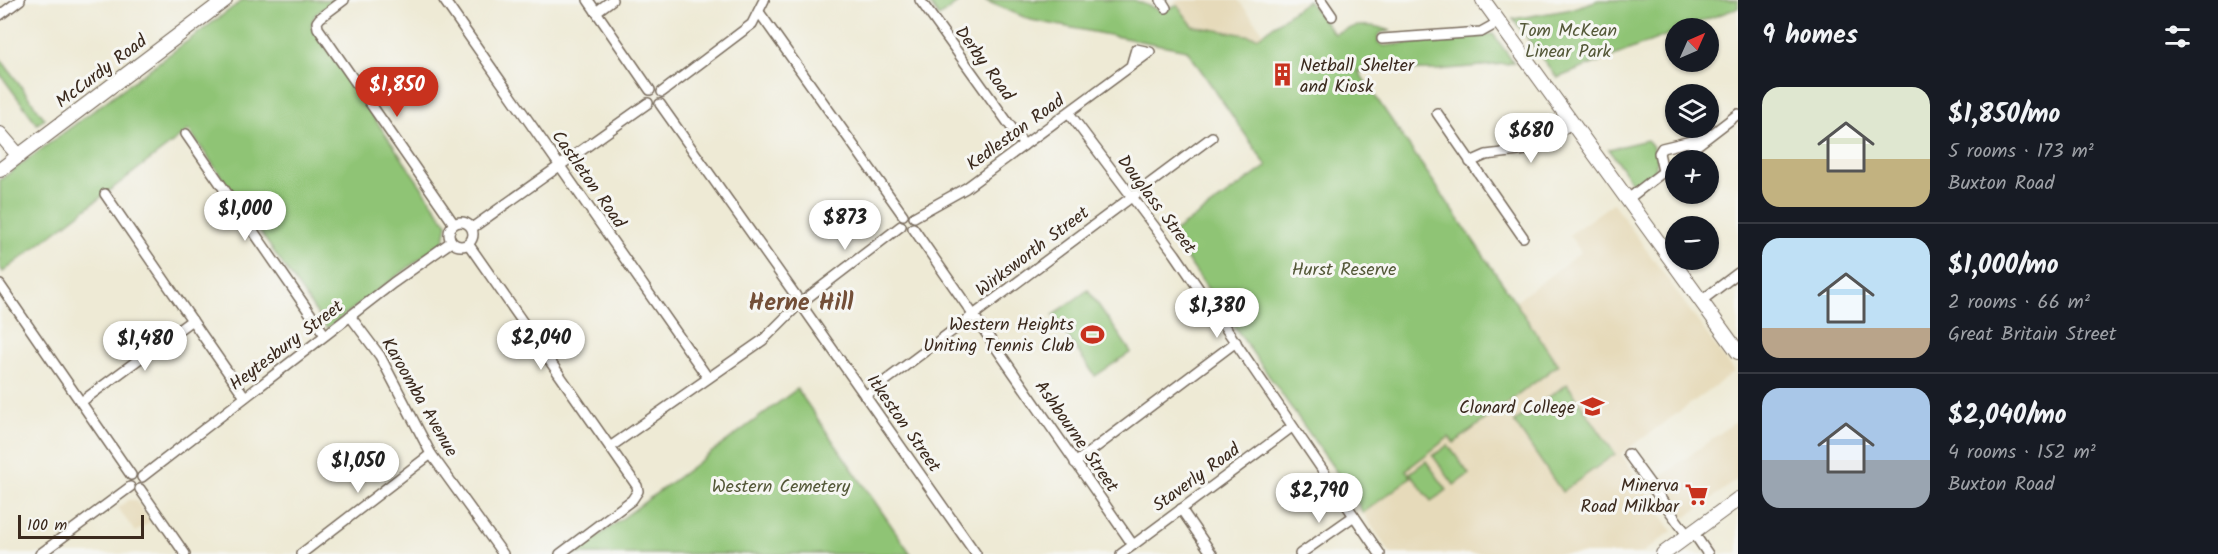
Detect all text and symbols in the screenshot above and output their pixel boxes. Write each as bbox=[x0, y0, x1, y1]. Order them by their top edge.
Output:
text: 9 homes bbox=[1762, 15, 1858, 57]
park label: Tom McKean Linear Park bbox=[1519, 17, 1617, 67]
north arrow bbox=[1665, 18, 1719, 72]
map controls bbox=[1665, 18, 1719, 270]
street label: Derby Road bbox=[947, 20, 1022, 108]
icon: filters bbox=[2161, 20, 2194, 53]
street label: McCurdy Road bbox=[50, 27, 155, 116]
place label: Netball Shelter and Kiosk bbox=[1300, 52, 1415, 102]
building icon: Netball Shelter and Kiosk bbox=[1269, 62, 1295, 88]
pin: $1,850 bbox=[348, 67, 446, 118]
text: $1,850 bbox=[369, 70, 425, 102]
button: layers bbox=[1665, 84, 1719, 138]
street label: Kedleston Road bbox=[960, 87, 1072, 179]
text: $1,850/mo bbox=[1948, 94, 2060, 136]
icon: home bbox=[1810, 111, 1882, 183]
pin: $680 bbox=[1495, 113, 1567, 164]
text: $680 bbox=[1509, 116, 1553, 148]
street label: Castleton Road bbox=[543, 125, 633, 236]
text: 5 rooms · 173 m² bbox=[1948, 136, 2094, 168]
street label: Douglass Street bbox=[1109, 149, 1204, 262]
button: + bbox=[1665, 150, 1719, 204]
text: Buxton Road bbox=[1948, 168, 2054, 200]
pin: $1,000 bbox=[196, 191, 294, 242]
text: $1,000 bbox=[218, 194, 272, 226]
street label: Wirksworth Street bbox=[970, 199, 1097, 305]
pin: $873 bbox=[809, 200, 881, 251]
text: $873 bbox=[823, 203, 867, 235]
button: − bbox=[1665, 216, 1719, 270]
text: $1,000/mo bbox=[1948, 245, 2059, 287]
park label: Hurst Reserve bbox=[1292, 256, 1396, 285]
icon: home bbox=[1810, 262, 1882, 334]
district label: Herne Hill bbox=[749, 284, 854, 323]
text: 2 rooms · 66 m² bbox=[1948, 287, 2090, 319]
pin: $1,380 bbox=[1168, 288, 1266, 339]
text: $1,380 bbox=[1189, 291, 1245, 323]
street label: Heytesbury Street bbox=[224, 293, 351, 399]
place label: Western Heights Uniting Tennis Club bbox=[923, 311, 1075, 361]
text: Great Britain Street bbox=[1948, 319, 2116, 351]
pin: $2,040 bbox=[492, 320, 590, 371]
pin: $1,480 bbox=[96, 321, 194, 372]
sports icon: Western Heights Uniting Tennis Club bbox=[1079, 321, 1105, 347]
text: $2,040 bbox=[511, 323, 571, 355]
text: $1,480 bbox=[117, 324, 173, 356]
street label: Karoomba Avenue bbox=[373, 333, 465, 463]
street label: Itkeston Street bbox=[858, 369, 948, 480]
street label: Ashbourne Street bbox=[1026, 375, 1126, 500]
place label: Clonard College bbox=[1459, 394, 1575, 423]
school or university icon: Clonard College bbox=[1580, 394, 1606, 420]
text: $2,040/mo bbox=[1948, 395, 2067, 437]
icon: home bbox=[1810, 412, 1882, 484]
street label: Staverly Road bbox=[1147, 436, 1248, 520]
text: 4 rooms · 152 m² bbox=[1948, 437, 2096, 469]
pin: $1,050 bbox=[309, 443, 407, 494]
text: $1,050 bbox=[331, 446, 385, 478]
text: Buxton Road bbox=[1948, 469, 2054, 501]
place label: Minerva Road Milkbar bbox=[1581, 472, 1680, 522]
park label: Western Cemetery bbox=[712, 473, 851, 502]
pin: $2,790 bbox=[1270, 473, 1368, 524]
text: $2,790 bbox=[1290, 476, 1348, 508]
supermarket icon: Minerva Road Milkbar bbox=[1684, 482, 1710, 508]
scale bar bbox=[18, 512, 144, 540]
text: 100 m bbox=[27, 513, 67, 538]

